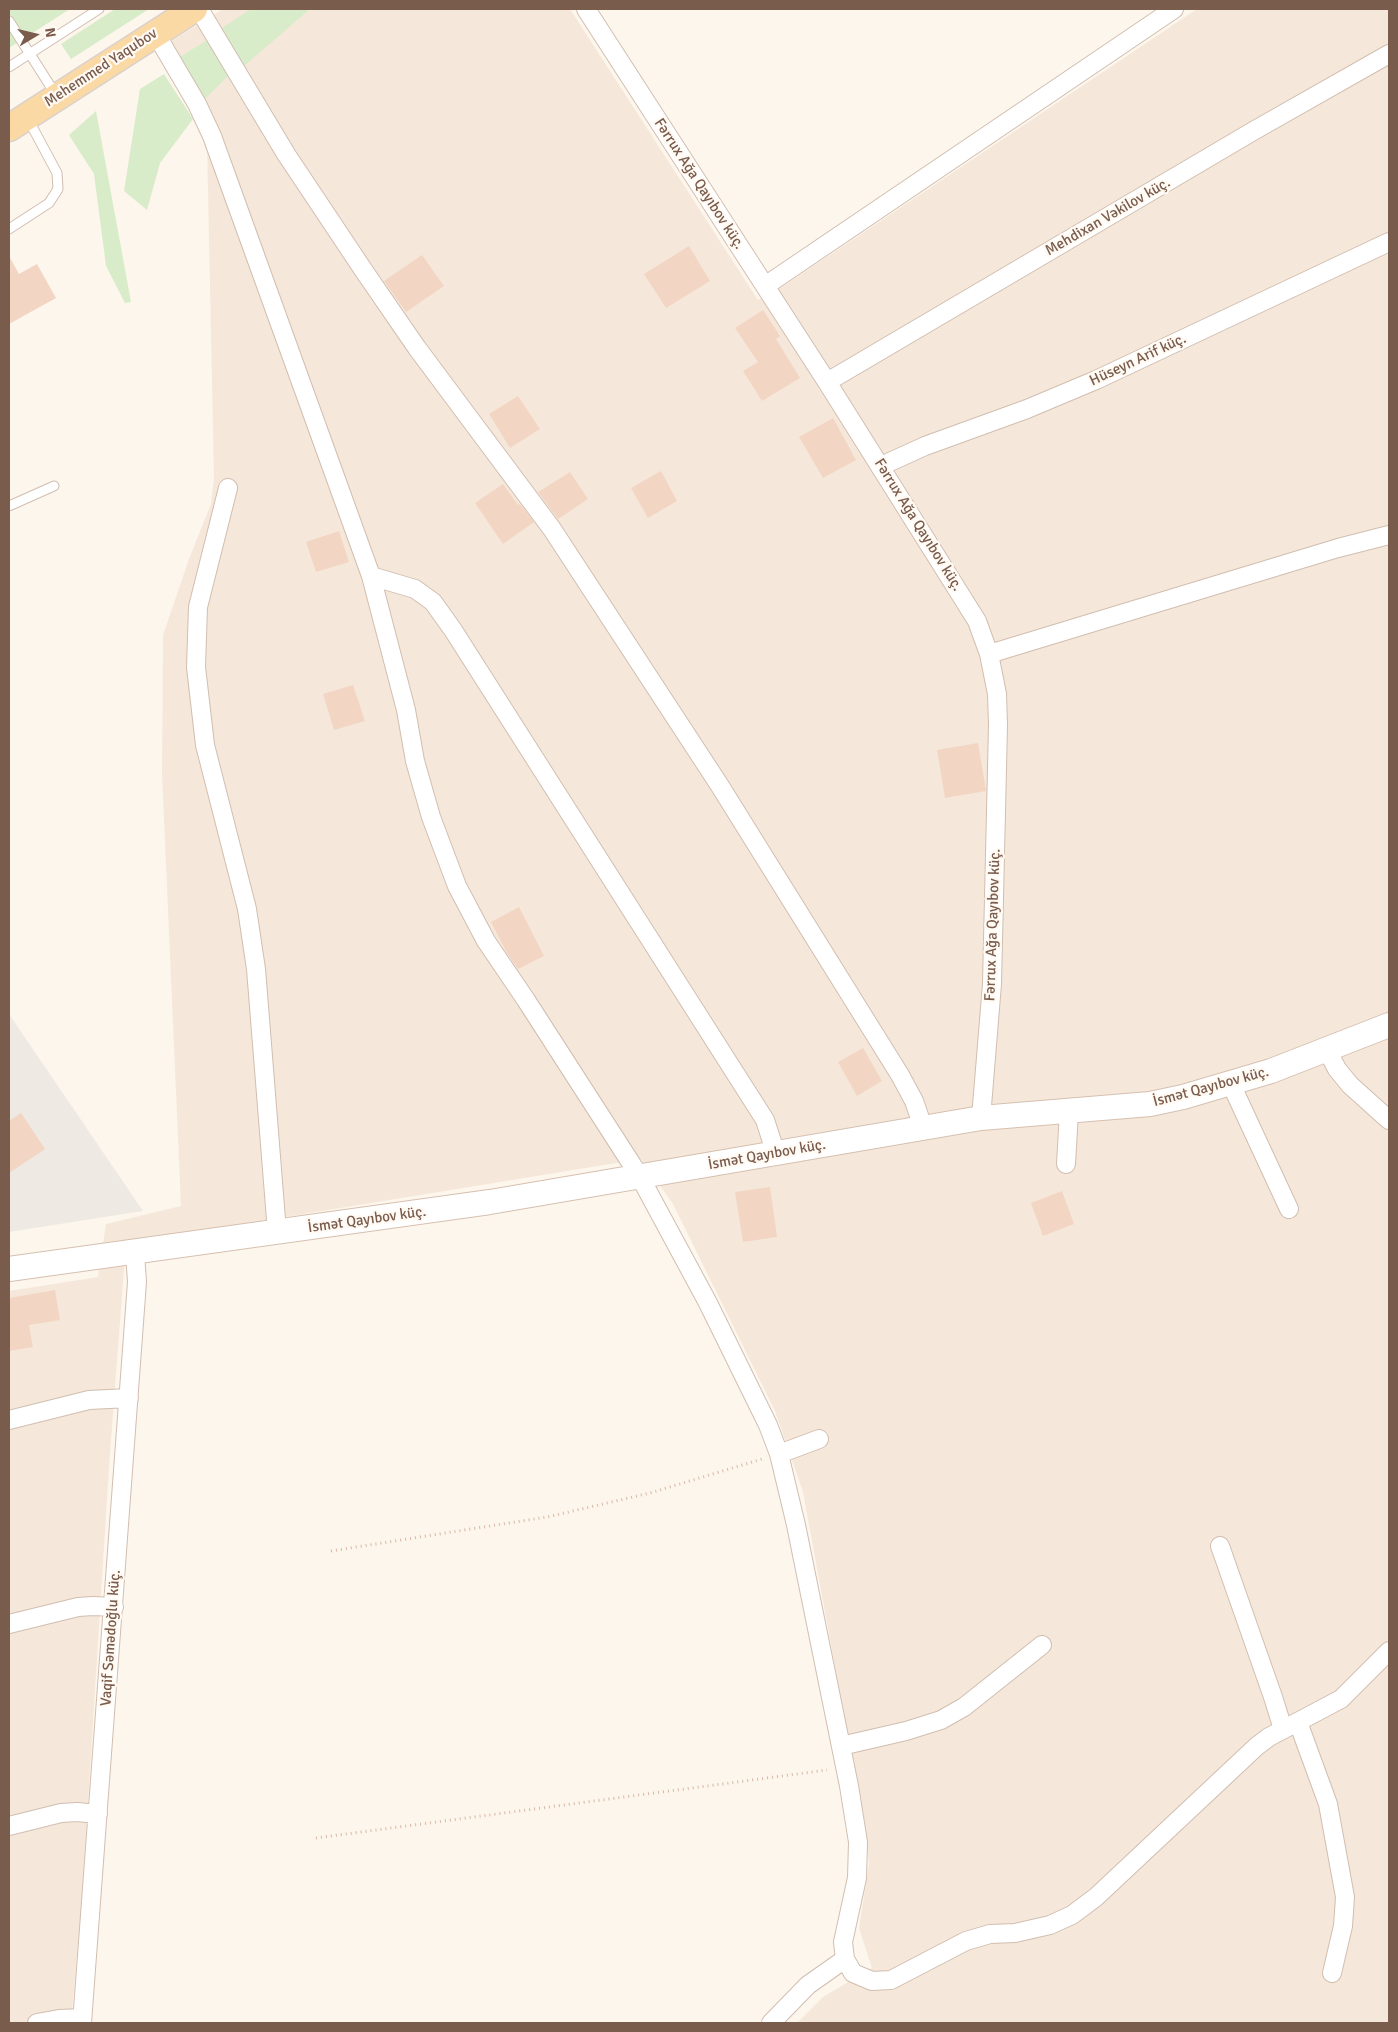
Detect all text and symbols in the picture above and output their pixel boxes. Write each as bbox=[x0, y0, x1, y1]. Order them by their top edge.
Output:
north arrow bbox=[10, 10, 60, 60]
street label: Mehemmed Yaqubov bbox=[41, 25, 161, 111]
text: N bbox=[41, 26, 59, 39]
street label: Fərrux Ağa Qayıbov küç. bbox=[650, 115, 748, 253]
street label: Mehdixan Vəkilov küç. bbox=[1042, 174, 1174, 260]
street label: Hüseyn Arif küç. bbox=[1087, 330, 1189, 390]
street label: Fərrux Ağa Qayıbov küç. bbox=[870, 455, 966, 595]
street label: Fərrux Ağa Qayıbov küç. bbox=[981, 848, 1005, 1002]
street label: İsmət Qayıbov küç. bbox=[1151, 1063, 1271, 1111]
street label: İsmət Qayıbov küç. bbox=[707, 1136, 827, 1174]
street label: İsmət Qayıbov küç. bbox=[307, 1203, 427, 1237]
street label: Vaqif Səmədoğlu küç. bbox=[97, 1569, 125, 1707]

